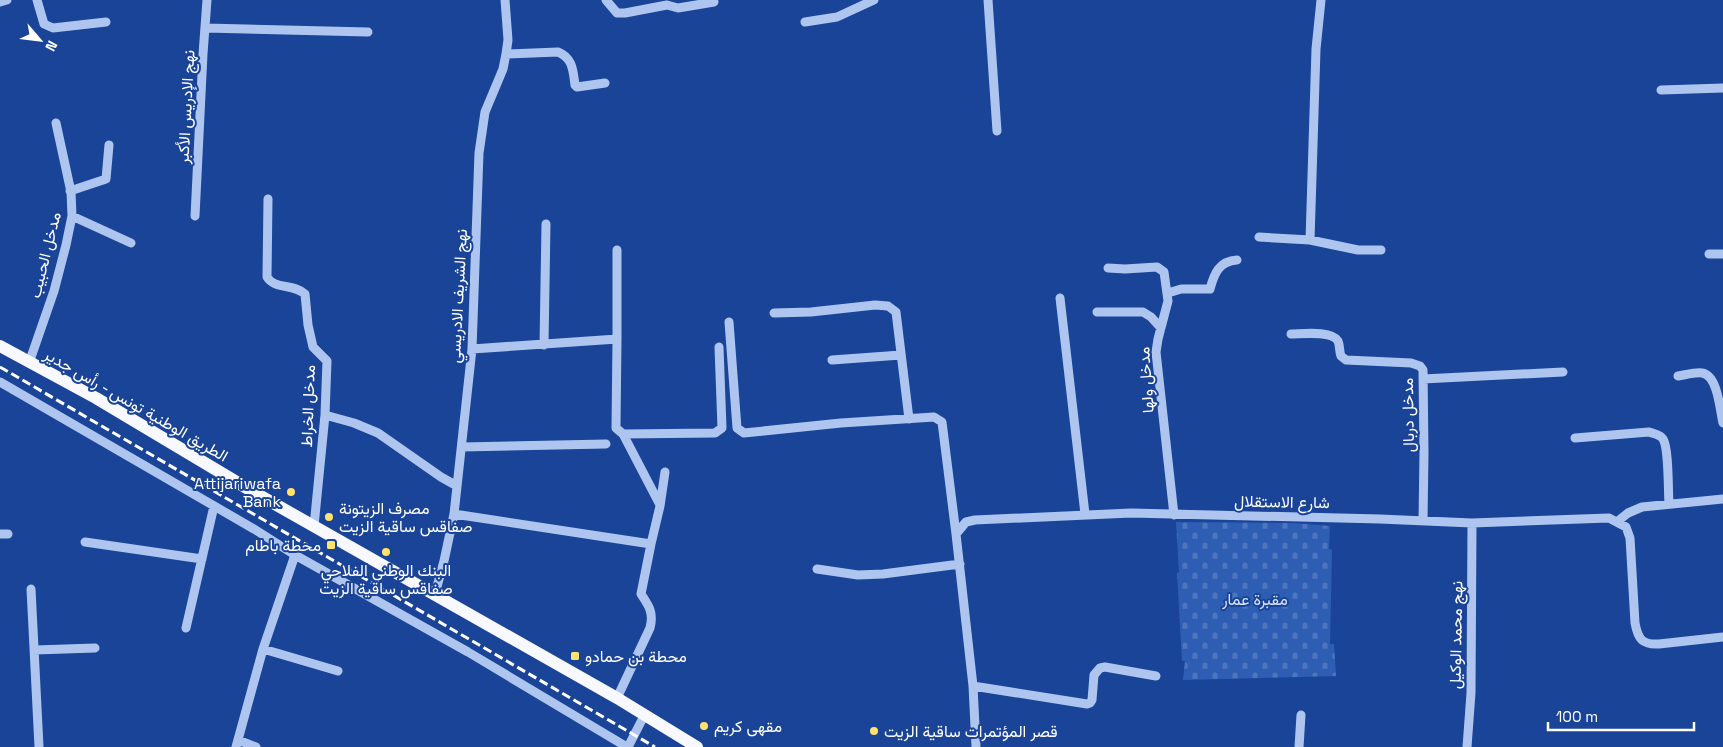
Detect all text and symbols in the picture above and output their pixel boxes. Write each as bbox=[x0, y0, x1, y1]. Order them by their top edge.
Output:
north arrow bbox=[15, 15, 65, 65]
text: N bbox=[41, 38, 62, 54]
street label: نهج الإدريس الأكبر bbox=[172, 49, 200, 166]
street label: مدخل الحبيب bbox=[24, 210, 66, 300]
street label: نهج الشريف الادريسي bbox=[444, 228, 475, 364]
street label: الطريق الوطنية تونس - رأس جدير bbox=[39, 343, 232, 466]
street label: مدخل ولها bbox=[1133, 346, 1159, 414]
street label: مدخل الخراط bbox=[296, 364, 320, 448]
street label: مدخل دربال bbox=[1397, 378, 1419, 452]
place label: Attijariwafa Bank bbox=[194, 473, 281, 512]
marker: Attijariwafa Bank bbox=[285, 486, 297, 498]
street label: شارع الاستقلال bbox=[1234, 491, 1330, 514]
place label: مصرف الزيتونة صفاقس ساقية الزيت bbox=[339, 498, 472, 537]
marker: مصرف الزيتونة صفاقس ساقية الزيت bbox=[323, 511, 335, 523]
place label: محطة باطام bbox=[245, 535, 321, 556]
marker: محطة باطام bbox=[325, 539, 337, 551]
marker: البنك الوطني الفلاحي صفاقس ساقية الزيت bbox=[380, 546, 392, 558]
place label: البنك الوطني الفلاحي صفاقس ساقية الزيت bbox=[319, 560, 453, 599]
street label: نهج محمد الوكيل bbox=[1445, 581, 1468, 689]
park label: مقبرة عمار bbox=[1221, 589, 1288, 610]
place label: محطة بن حمادو bbox=[585, 646, 687, 667]
marker: محطة بن حمادو bbox=[569, 650, 581, 662]
scale bar bbox=[1548, 700, 1694, 732]
text: 100 m bbox=[1556, 707, 1598, 726]
place label: مقهى كريم bbox=[714, 716, 782, 737]
marker: مقهى كريم bbox=[698, 720, 710, 732]
place label: قصر المؤتمرات ساقية الزيت bbox=[884, 721, 1058, 742]
marker: قصر المؤتمرات ساقية الزيت bbox=[868, 725, 880, 737]

